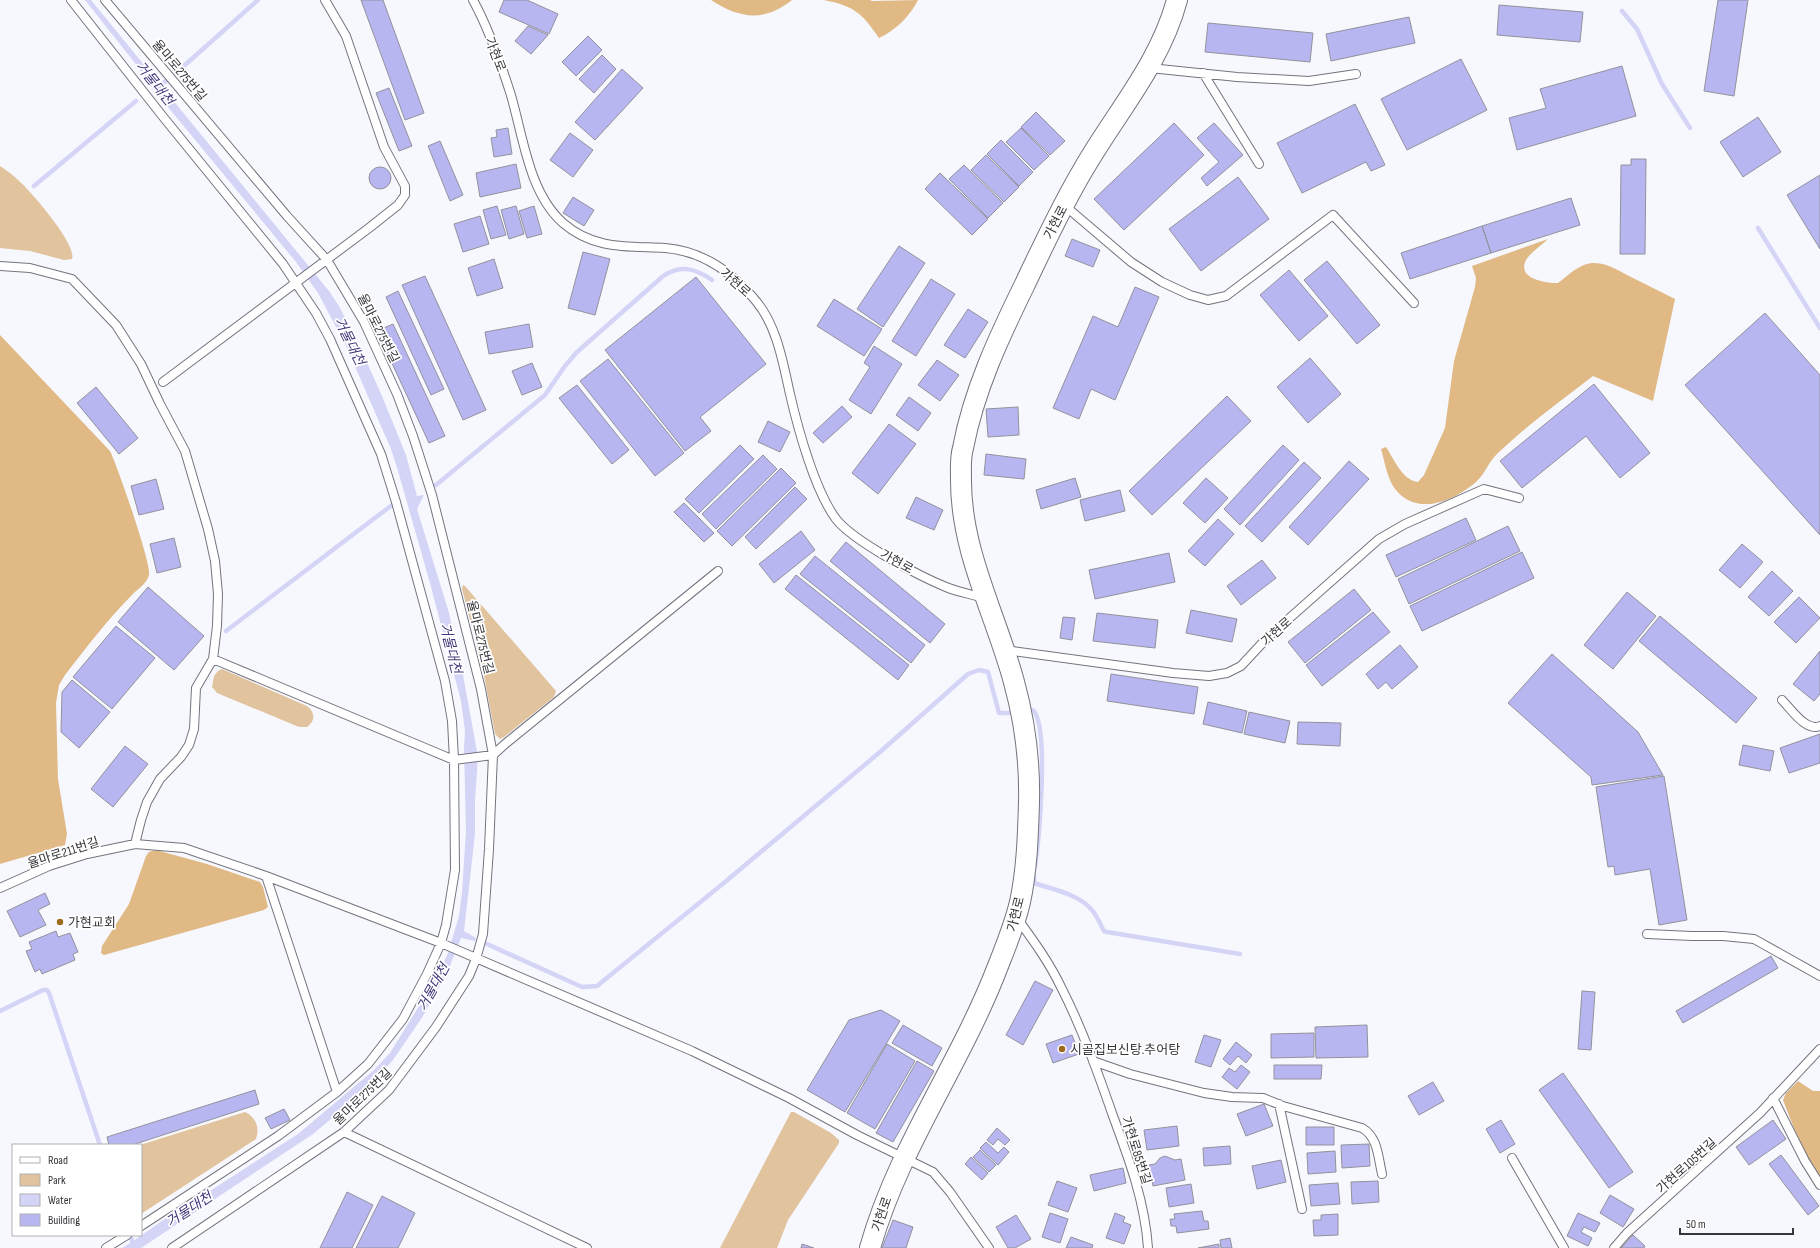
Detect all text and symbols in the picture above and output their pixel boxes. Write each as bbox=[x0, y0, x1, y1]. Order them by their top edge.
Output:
street label: 가현로 bbox=[481, 35, 509, 74]
street label: 율마로275번길 bbox=[149, 37, 210, 105]
water label: 거물대천 bbox=[132, 58, 178, 110]
street label: 가현로 bbox=[1041, 203, 1071, 242]
street label: 가현로 bbox=[717, 265, 754, 301]
street label: 율마로275번길 bbox=[354, 291, 402, 366]
water label: 거물대천 bbox=[331, 314, 369, 369]
street label: 가현로 bbox=[877, 546, 916, 578]
street label: 율마로275번길 bbox=[463, 599, 497, 676]
street label: 가현로 bbox=[1258, 614, 1295, 650]
water label: 거물대천 bbox=[436, 621, 465, 676]
street label: 율마로211번길 bbox=[26, 834, 101, 872]
street label: 가현로 bbox=[1004, 895, 1028, 934]
place label: 가현교회 bbox=[68, 915, 116, 931]
marker: 가현교회 bbox=[55, 917, 65, 927]
water label: 거물대천 bbox=[414, 960, 454, 1014]
place label: 시골집보신탕.추어탕 bbox=[1070, 1042, 1180, 1058]
marker: 시골집보신탕.추어탕 bbox=[1057, 1044, 1067, 1054]
street label: 율마로275번길 bbox=[330, 1065, 395, 1129]
street label: 가현로85번길 bbox=[1118, 1114, 1155, 1186]
street label: 가현로105번길 bbox=[1653, 1135, 1720, 1197]
legend bbox=[12, 1144, 142, 1236]
text: Road bbox=[48, 1153, 68, 1168]
text: Park bbox=[48, 1173, 66, 1188]
water label: 거물대천 bbox=[163, 1188, 216, 1231]
text: Water bbox=[48, 1193, 72, 1208]
street label: 가현로 bbox=[869, 1195, 895, 1234]
scale bar bbox=[1680, 1210, 1793, 1236]
text: Building bbox=[48, 1213, 80, 1228]
text: 50 m bbox=[1686, 1217, 1706, 1232]

